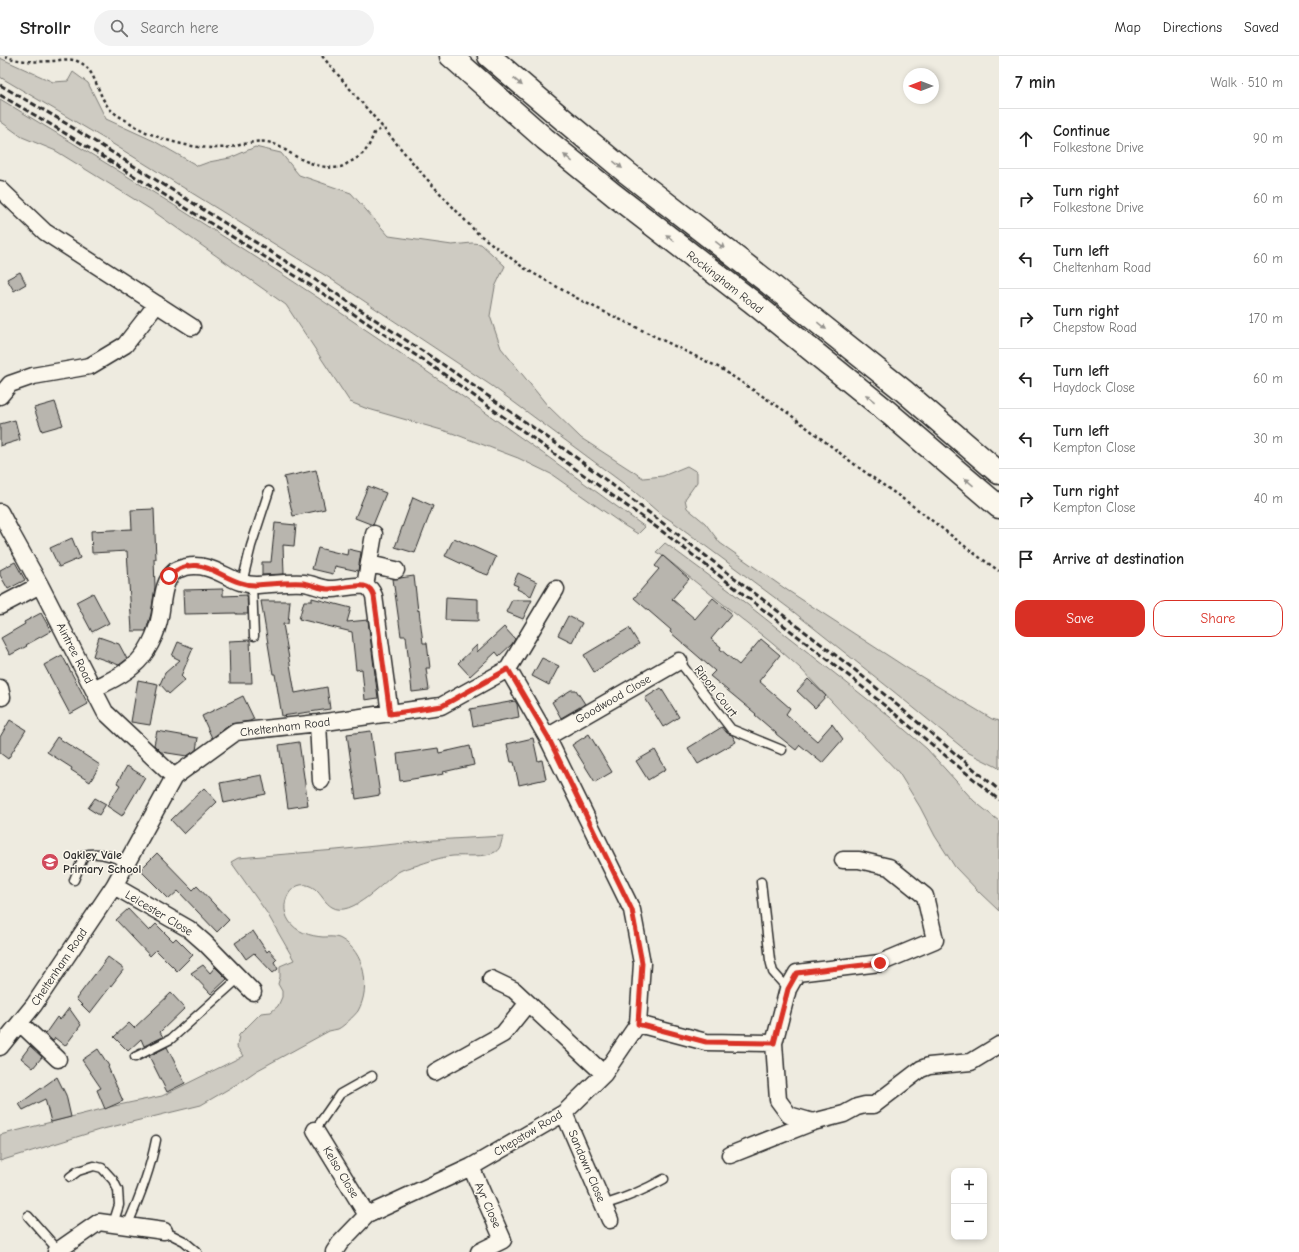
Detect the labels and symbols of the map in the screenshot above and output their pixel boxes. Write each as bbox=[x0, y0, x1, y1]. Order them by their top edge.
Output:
north arrow bbox=[903, 68, 939, 104]
one-way arrow bbox=[513, 77, 524, 86]
one-way arrow bbox=[563, 153, 573, 162]
one-way arrow bbox=[613, 161, 623, 170]
one-way arrow bbox=[664, 234, 675, 243]
one-way arrow bbox=[715, 241, 726, 250]
street label: Rockingham Road bbox=[684, 248, 766, 316]
one-way arrow bbox=[817, 322, 828, 330]
one-way arrow bbox=[865, 393, 876, 402]
one-way arrow bbox=[964, 477, 975, 486]
route start bbox=[160, 567, 178, 585]
street label: Aintree Road bbox=[54, 620, 96, 686]
street label: Ripon Court bbox=[692, 663, 741, 720]
street label: Goodwood Close bbox=[573, 672, 653, 726]
street label: Cheltenham Road bbox=[239, 715, 331, 739]
place label: Oakley Vale Primary School bbox=[63, 848, 141, 876]
school or university icon: Oakley Vale Primary School bbox=[40, 852, 60, 872]
street label: Leicester Close bbox=[123, 887, 195, 939]
street label: Cheltenham Road bbox=[28, 926, 90, 1008]
route end bbox=[871, 954, 889, 972]
street label: Chepstow Road bbox=[491, 1107, 565, 1159]
street label: Sandown Close bbox=[565, 1128, 609, 1204]
street label: Kelso Close bbox=[320, 1144, 362, 1200]
street label: Ayr Close bbox=[472, 1180, 504, 1230]

